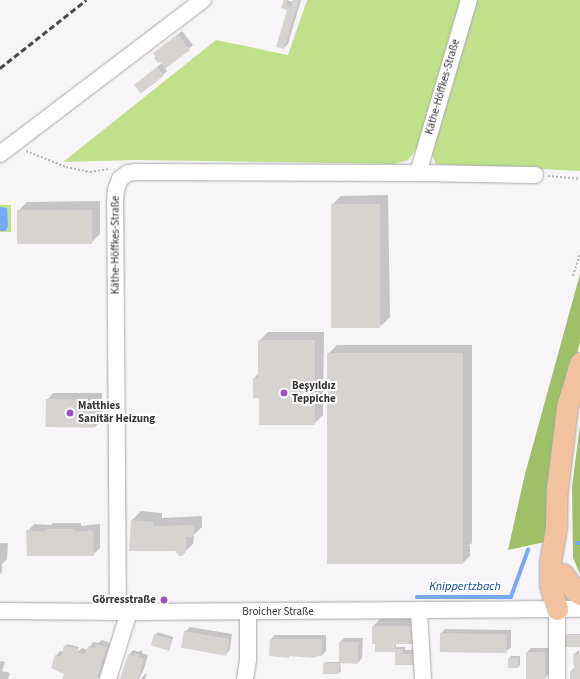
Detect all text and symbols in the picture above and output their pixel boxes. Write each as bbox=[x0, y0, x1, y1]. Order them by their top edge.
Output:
street label: Käthe-Höffkes-Straße bbox=[423, 38, 463, 136]
street label: Käthe-Höffkes-Straße bbox=[109, 196, 123, 294]
place label: Beşyıldız Teppiche bbox=[292, 380, 336, 406]
marker: Beşyıldız Teppiche bbox=[279, 388, 289, 398]
place label: Matthies Sanitär Heizung bbox=[78, 400, 155, 426]
marker: Matthies Sanitär Heizung bbox=[65, 408, 75, 418]
water label: Knippertzbach bbox=[429, 580, 501, 594]
place label: Görresstraße bbox=[92, 593, 156, 607]
marker: Görresstraße bbox=[159, 595, 169, 605]
street label: Broicher Straße bbox=[242, 605, 314, 619]

